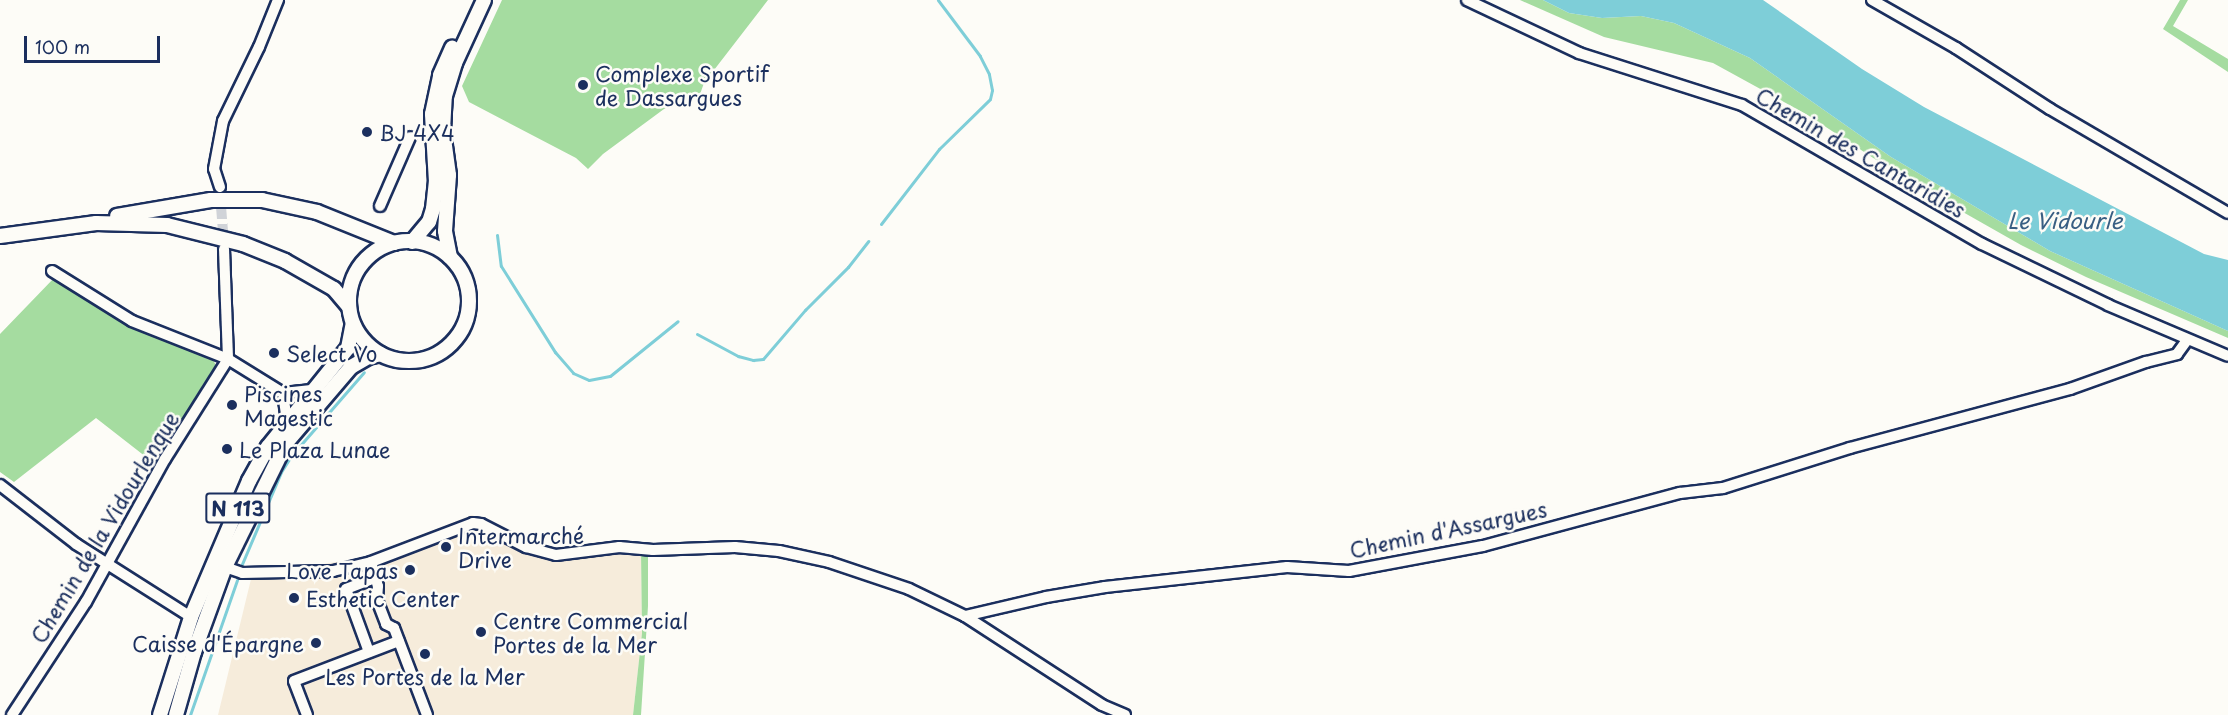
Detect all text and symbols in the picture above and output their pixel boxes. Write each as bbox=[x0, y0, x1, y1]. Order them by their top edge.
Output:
scale bar bbox=[27, 24, 164, 62]
text: 100 m bbox=[35, 33, 90, 60]
place label: Complexe Sportif de Dassargues bbox=[595, 60, 770, 110]
marker: Complexe Sportif de Dassargues bbox=[576, 78, 590, 92]
street label: Chemin des Cantaridies bbox=[1751, 81, 1971, 223]
place label: BJ 4X4 bbox=[379, 119, 454, 145]
marker: BJ 4X4 bbox=[360, 125, 374, 139]
water label: Le Vidourle bbox=[2006, 207, 2124, 233]
place label: Select Vo bbox=[286, 340, 378, 366]
marker: Select Vo bbox=[267, 346, 281, 360]
place label: Piscines Magestic bbox=[244, 380, 333, 430]
marker: Piscines Magestic bbox=[225, 398, 239, 412]
street label: Chemin de la Vidourlenque bbox=[24, 406, 184, 648]
place label: Le Plaza Lunae bbox=[239, 436, 391, 462]
marker: Le Plaza Lunae bbox=[220, 442, 234, 456]
road number: N 113 bbox=[205, 491, 271, 525]
street label: Chemin d'Assargues bbox=[1347, 496, 1549, 562]
place label: Intermarché Drive bbox=[458, 522, 584, 572]
marker: Intermarché Drive bbox=[439, 540, 453, 554]
place label: Love Tapas bbox=[287, 557, 398, 583]
marker: Love Tapas bbox=[403, 563, 417, 577]
place label: Esthetic Center bbox=[306, 585, 459, 611]
marker: Esthetic Center bbox=[287, 591, 301, 605]
place label: Centre Commercial Portes de la Mer bbox=[493, 607, 691, 657]
marker: Centre Commercial Portes de la Mer bbox=[474, 625, 488, 639]
place label: Caisse d'Épargne bbox=[131, 630, 304, 656]
marker: Caisse d'Épargne bbox=[309, 636, 323, 650]
marker: Les Portes de la Mer bbox=[418, 647, 432, 661]
place label: Les Portes de la Mer bbox=[322, 663, 528, 689]

